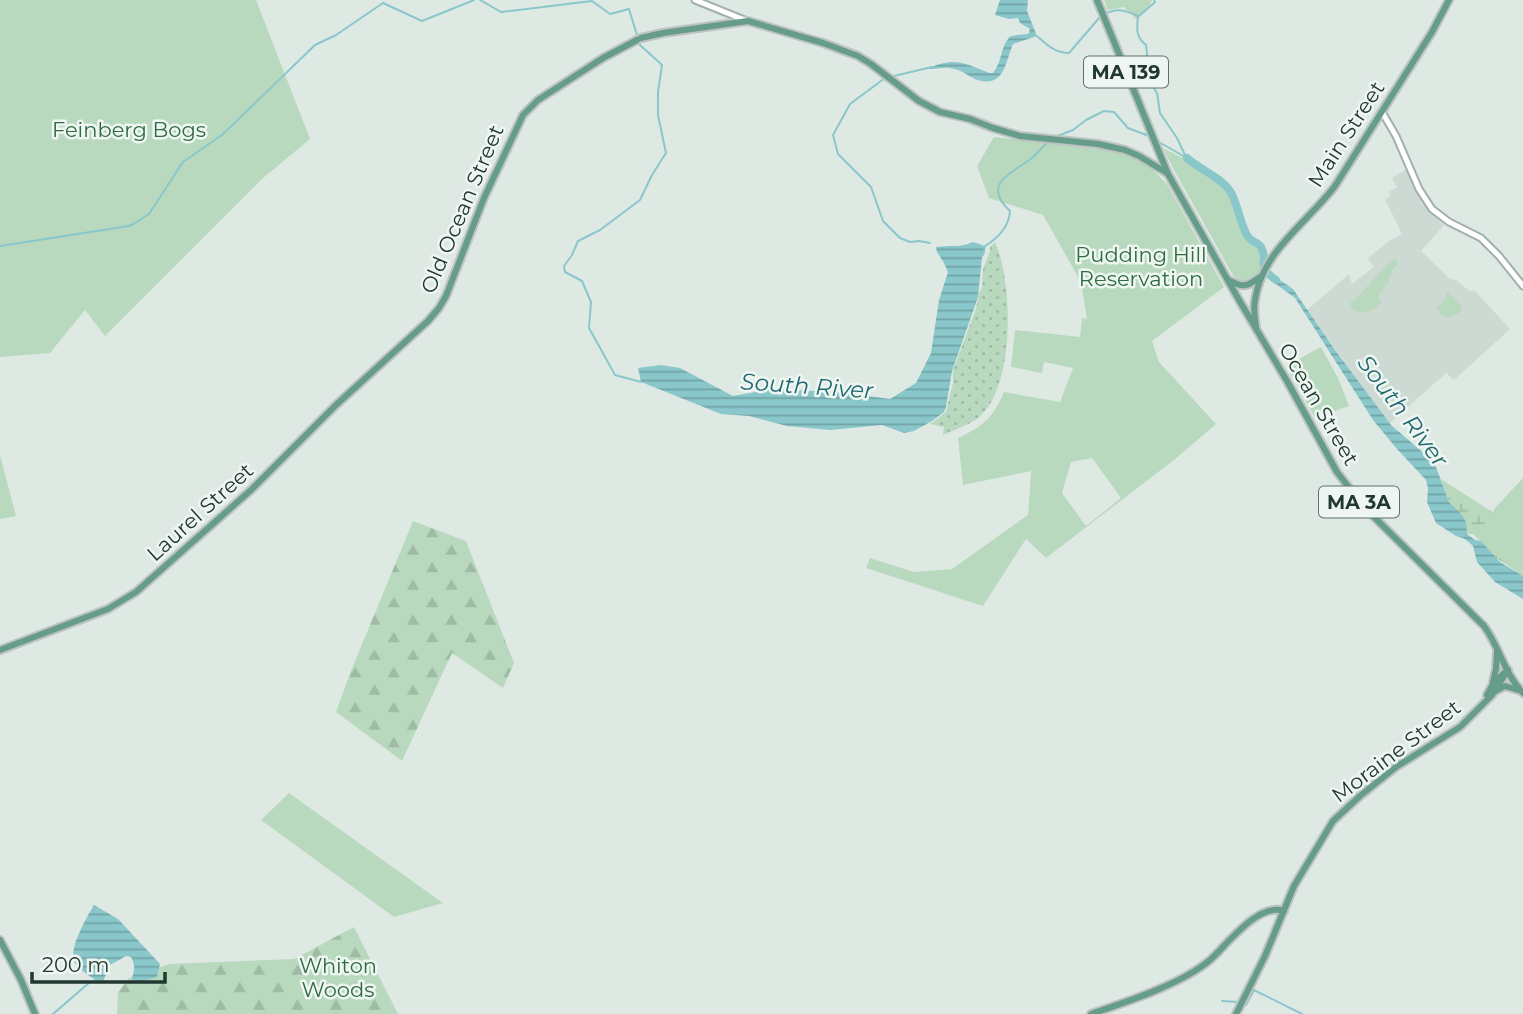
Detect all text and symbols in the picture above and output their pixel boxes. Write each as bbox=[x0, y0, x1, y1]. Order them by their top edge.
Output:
road number: MA 139 bbox=[1084, 57, 1168, 88]
street label: Main Street bbox=[1302, 76, 1390, 192]
park label: Feinberg Bogs bbox=[52, 117, 206, 142]
street label: Old Ocean Street bbox=[415, 121, 509, 297]
park label: Pudding Hill Reservation bbox=[1075, 242, 1207, 291]
street label: Ocean Street bbox=[1274, 338, 1364, 470]
water label: South River bbox=[1352, 349, 1455, 473]
water label: South River bbox=[740, 367, 875, 405]
street label: Laurel Street bbox=[142, 458, 258, 566]
road number: MA 3A bbox=[1319, 486, 1399, 517]
street label: Moraine Street bbox=[1327, 694, 1465, 808]
scale bar bbox=[32, 940, 164, 984]
text: 200 m bbox=[42, 952, 109, 977]
park label: Whiton Woods bbox=[299, 953, 377, 1002]

